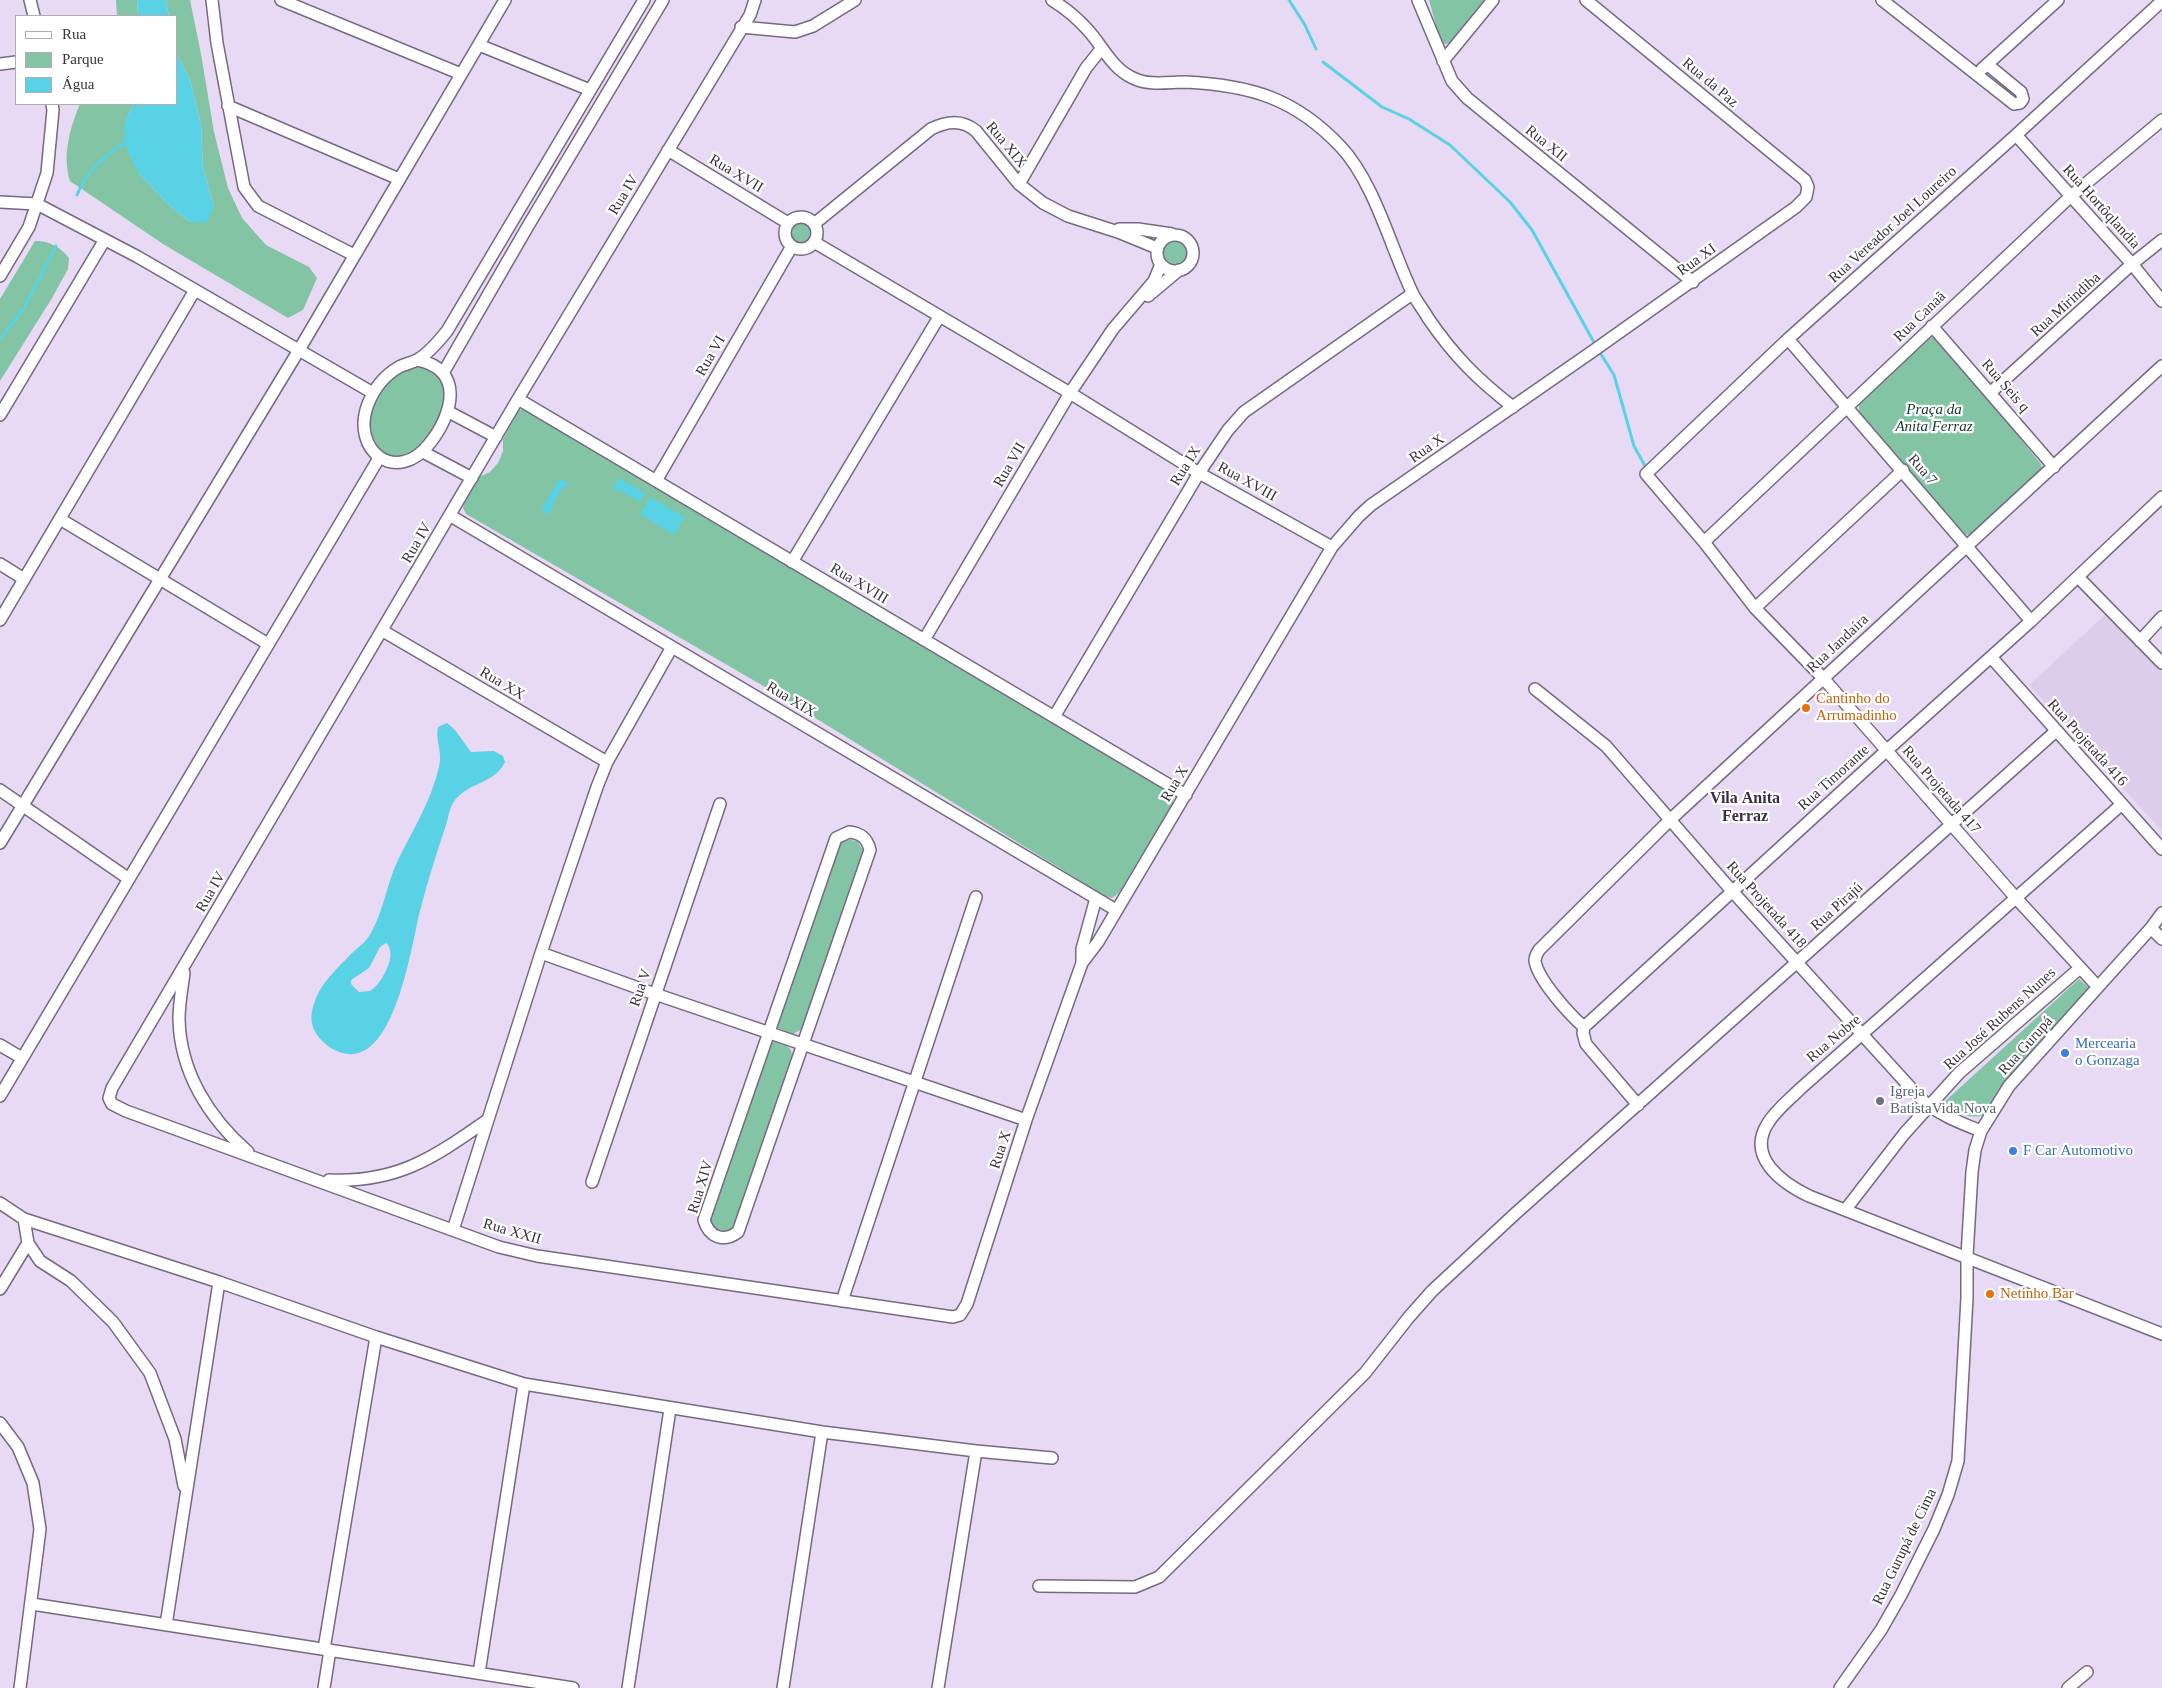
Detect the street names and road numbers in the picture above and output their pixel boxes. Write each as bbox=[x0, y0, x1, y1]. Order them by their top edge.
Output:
street label: Rua da Paz bbox=[1678, 54, 1742, 112]
street label: Rua XIX bbox=[982, 118, 1030, 172]
street label: Rua XII bbox=[1521, 122, 1571, 166]
street label: Rua XVII bbox=[706, 151, 766, 197]
street label: Rua Hortôqlandia bbox=[2058, 161, 2144, 253]
street label: Rua Vereador Joel Loureiro bbox=[1825, 163, 1961, 287]
street label: Rua IV bbox=[605, 172, 643, 218]
street label: Rua XI bbox=[1674, 240, 1720, 280]
street label: Rua Mirindiba bbox=[2027, 269, 2105, 341]
street label: Rua Canaã bbox=[1890, 288, 1950, 346]
street label: Rua VI bbox=[692, 333, 730, 379]
street label: Rua Seis q bbox=[1977, 356, 2033, 416]
street label: Rua X bbox=[1406, 431, 1448, 467]
street label: Rua VII bbox=[990, 439, 1030, 491]
street label: Rua IX bbox=[1167, 443, 1205, 489]
street label: Rua 7 bbox=[1904, 451, 1940, 489]
street label: Rua XVIII bbox=[1214, 458, 1280, 506]
street label: Rua IV bbox=[398, 520, 436, 566]
street label: Rua XVIII bbox=[827, 560, 891, 608]
street label: Rua Jandaíra bbox=[1803, 611, 1873, 677]
street label: Rua XX bbox=[476, 664, 528, 704]
street label: Rua XIX bbox=[763, 678, 819, 722]
street label: Rua Projetada 416 bbox=[2043, 696, 2131, 790]
street label: Rua Timorante bbox=[1795, 741, 1873, 815]
street label: Rua Projetada 417 bbox=[1898, 742, 1984, 838]
street label: Rua X bbox=[1157, 763, 1193, 805]
street label: Rua Projetada 418 bbox=[1722, 858, 1810, 952]
street label: Rua IV bbox=[192, 869, 230, 915]
street label: Rua Pirajú bbox=[1807, 879, 1867, 935]
street label: Rua José Rubens Nunes bbox=[1940, 964, 2060, 1074]
street label: Rua V bbox=[626, 967, 656, 1009]
street label: Rua Nobre bbox=[1803, 1011, 1865, 1067]
street label: Rua Gurupá bbox=[1995, 1013, 2057, 1079]
street label: Rua X bbox=[986, 1129, 1016, 1171]
street label: Rua XIV bbox=[684, 1158, 718, 1216]
street label: Rua XXII bbox=[481, 1215, 543, 1249]
street label: Rua Gurupá de Cima bbox=[1869, 1486, 1941, 1608]

